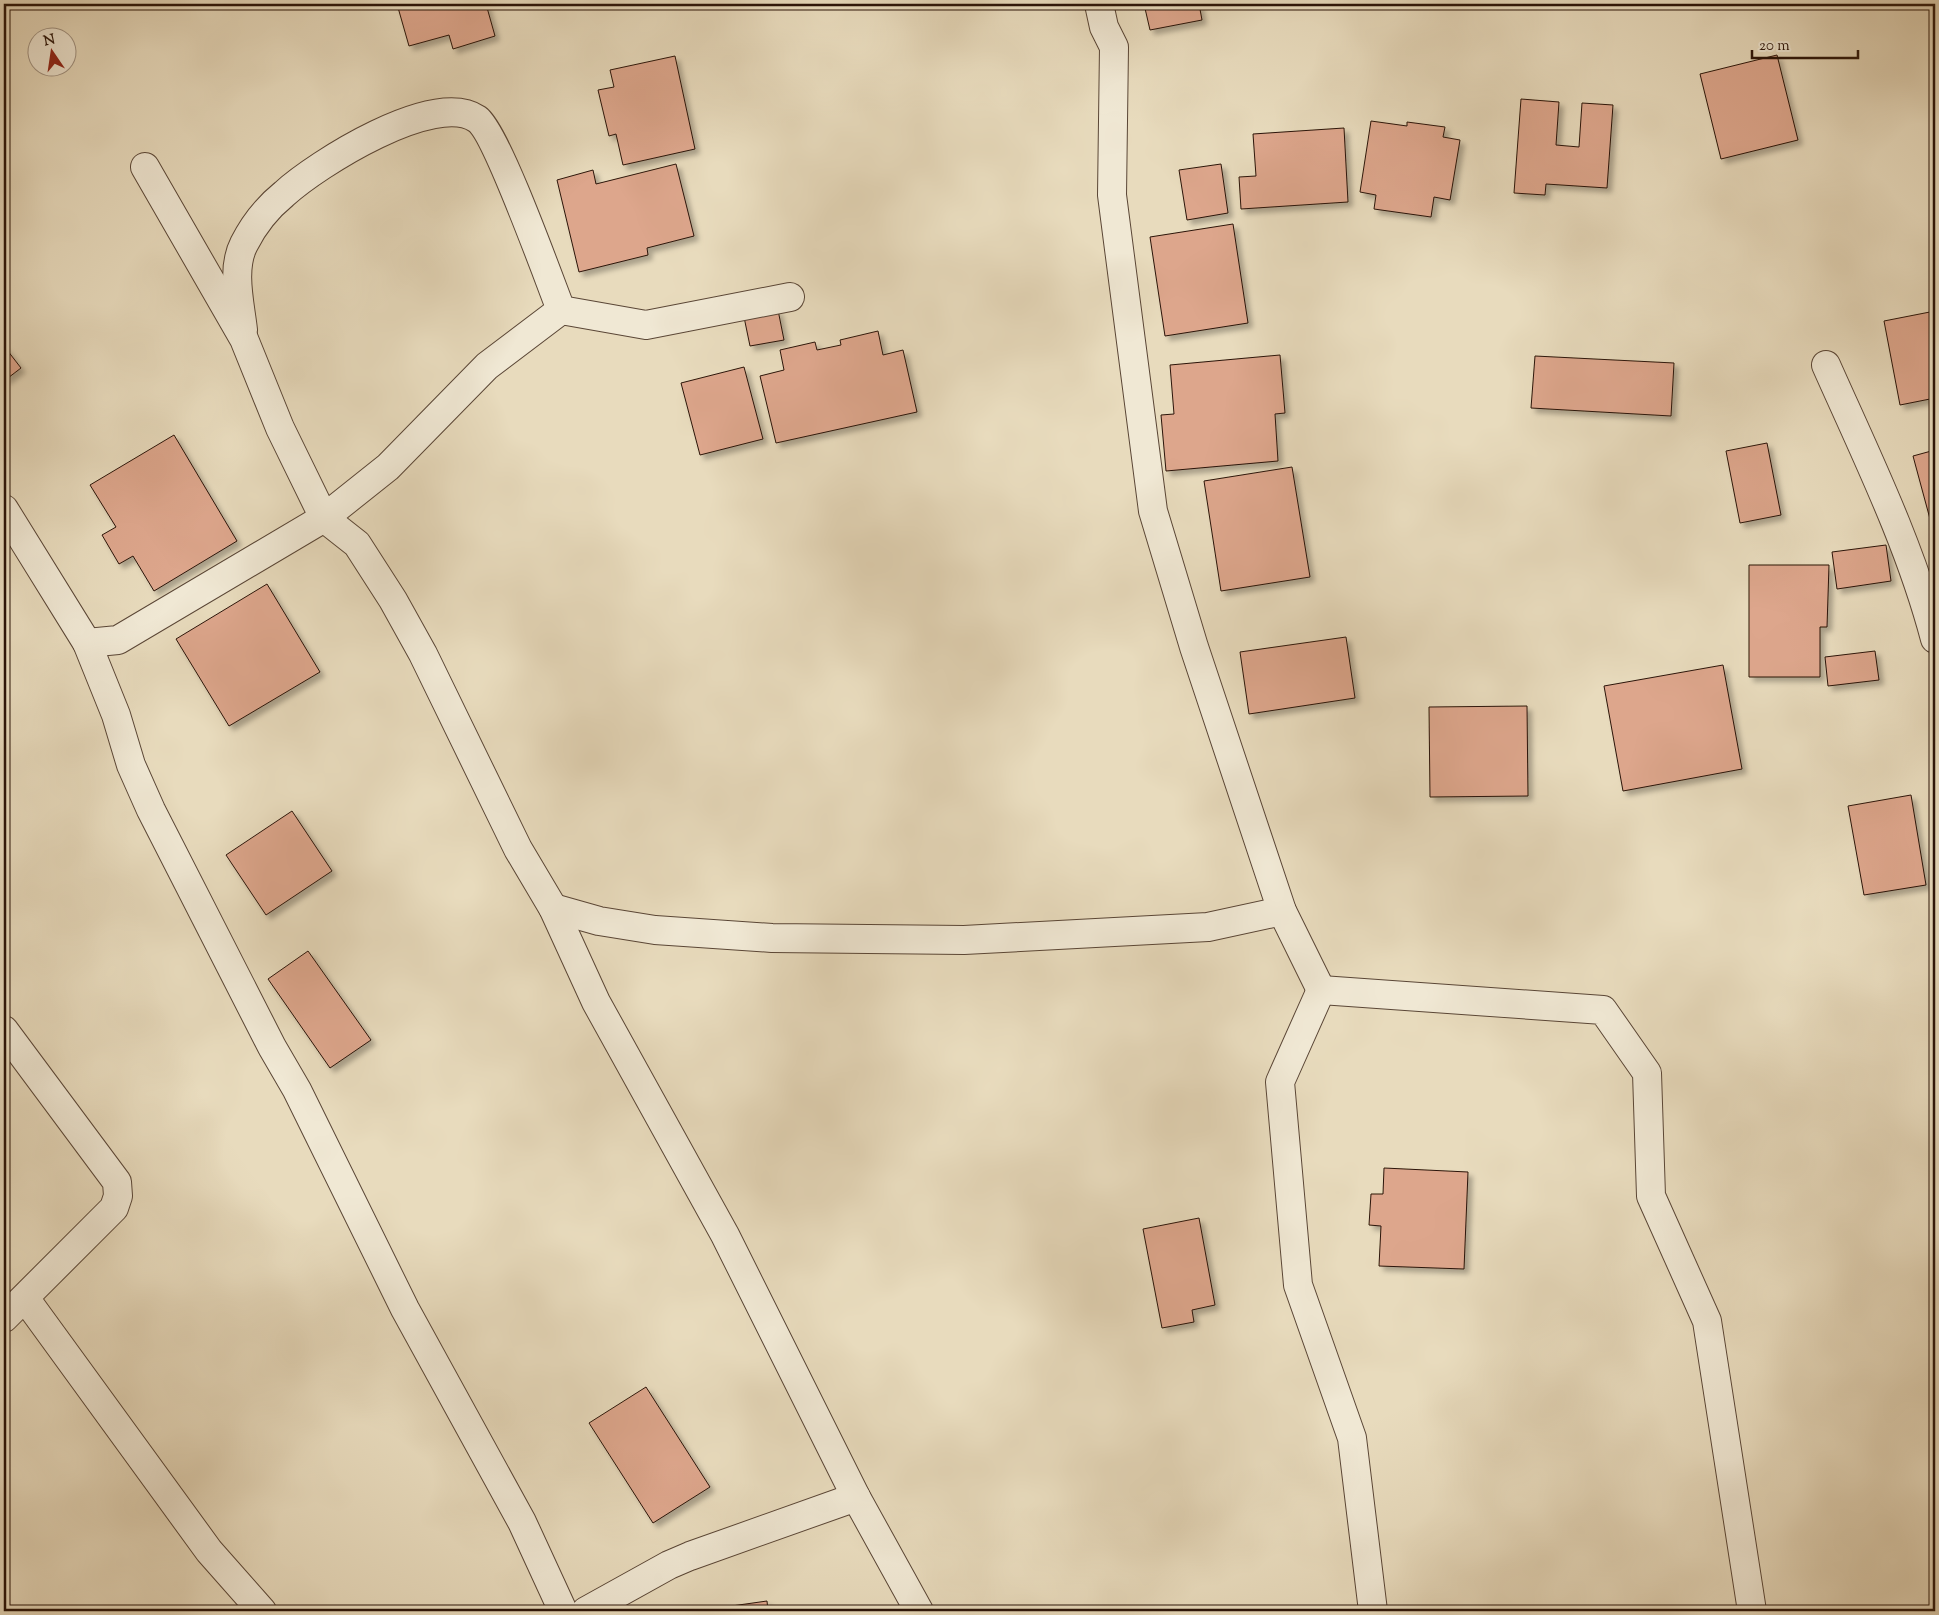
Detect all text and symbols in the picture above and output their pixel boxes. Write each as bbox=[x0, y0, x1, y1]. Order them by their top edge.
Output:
north arrow bbox=[28, 28, 78, 78]
scale bar bbox=[1752, 28, 1858, 60]
text: N bbox=[42, 30, 57, 52]
text: 20 m bbox=[1759, 36, 1790, 57]

